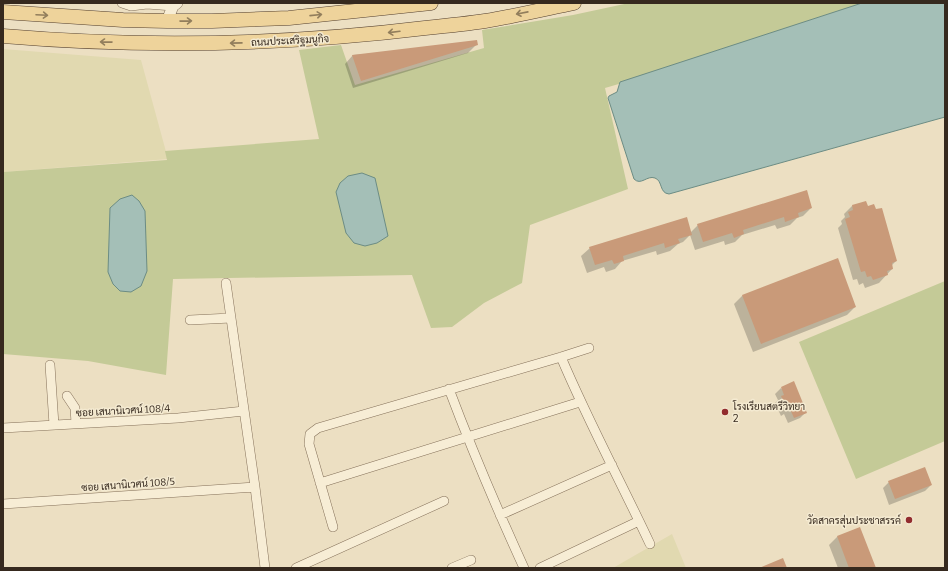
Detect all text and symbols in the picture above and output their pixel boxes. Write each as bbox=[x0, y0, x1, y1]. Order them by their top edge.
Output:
one-way arrow bbox=[516, 10, 529, 18]
one-way arrow bbox=[35, 11, 48, 18]
one-way arrow bbox=[309, 12, 322, 19]
one-way arrow bbox=[179, 17, 192, 25]
one-way arrow bbox=[387, 28, 400, 36]
street label: ถนนประเสริฐมนูกิจ bbox=[251, 33, 329, 50]
one-way arrow bbox=[100, 38, 113, 45]
one-way arrow bbox=[230, 39, 243, 47]
place label: โรงเรียนสตรีวิทยา 2 bbox=[732, 400, 805, 425]
street label: ซอย เสนานิเวศน์ 108/4 bbox=[76, 401, 171, 419]
marker: โรงเรียนสตรีวิทยา 2 bbox=[720, 407, 730, 417]
street label: ซอย เสนานิเวศน์ 108/5 bbox=[81, 474, 175, 494]
place label: วัดสาครสุ่นประชาสรรค์ bbox=[807, 513, 901, 528]
marker: วัดสาครสุ่นประชาสรรค์ bbox=[904, 515, 914, 525]

